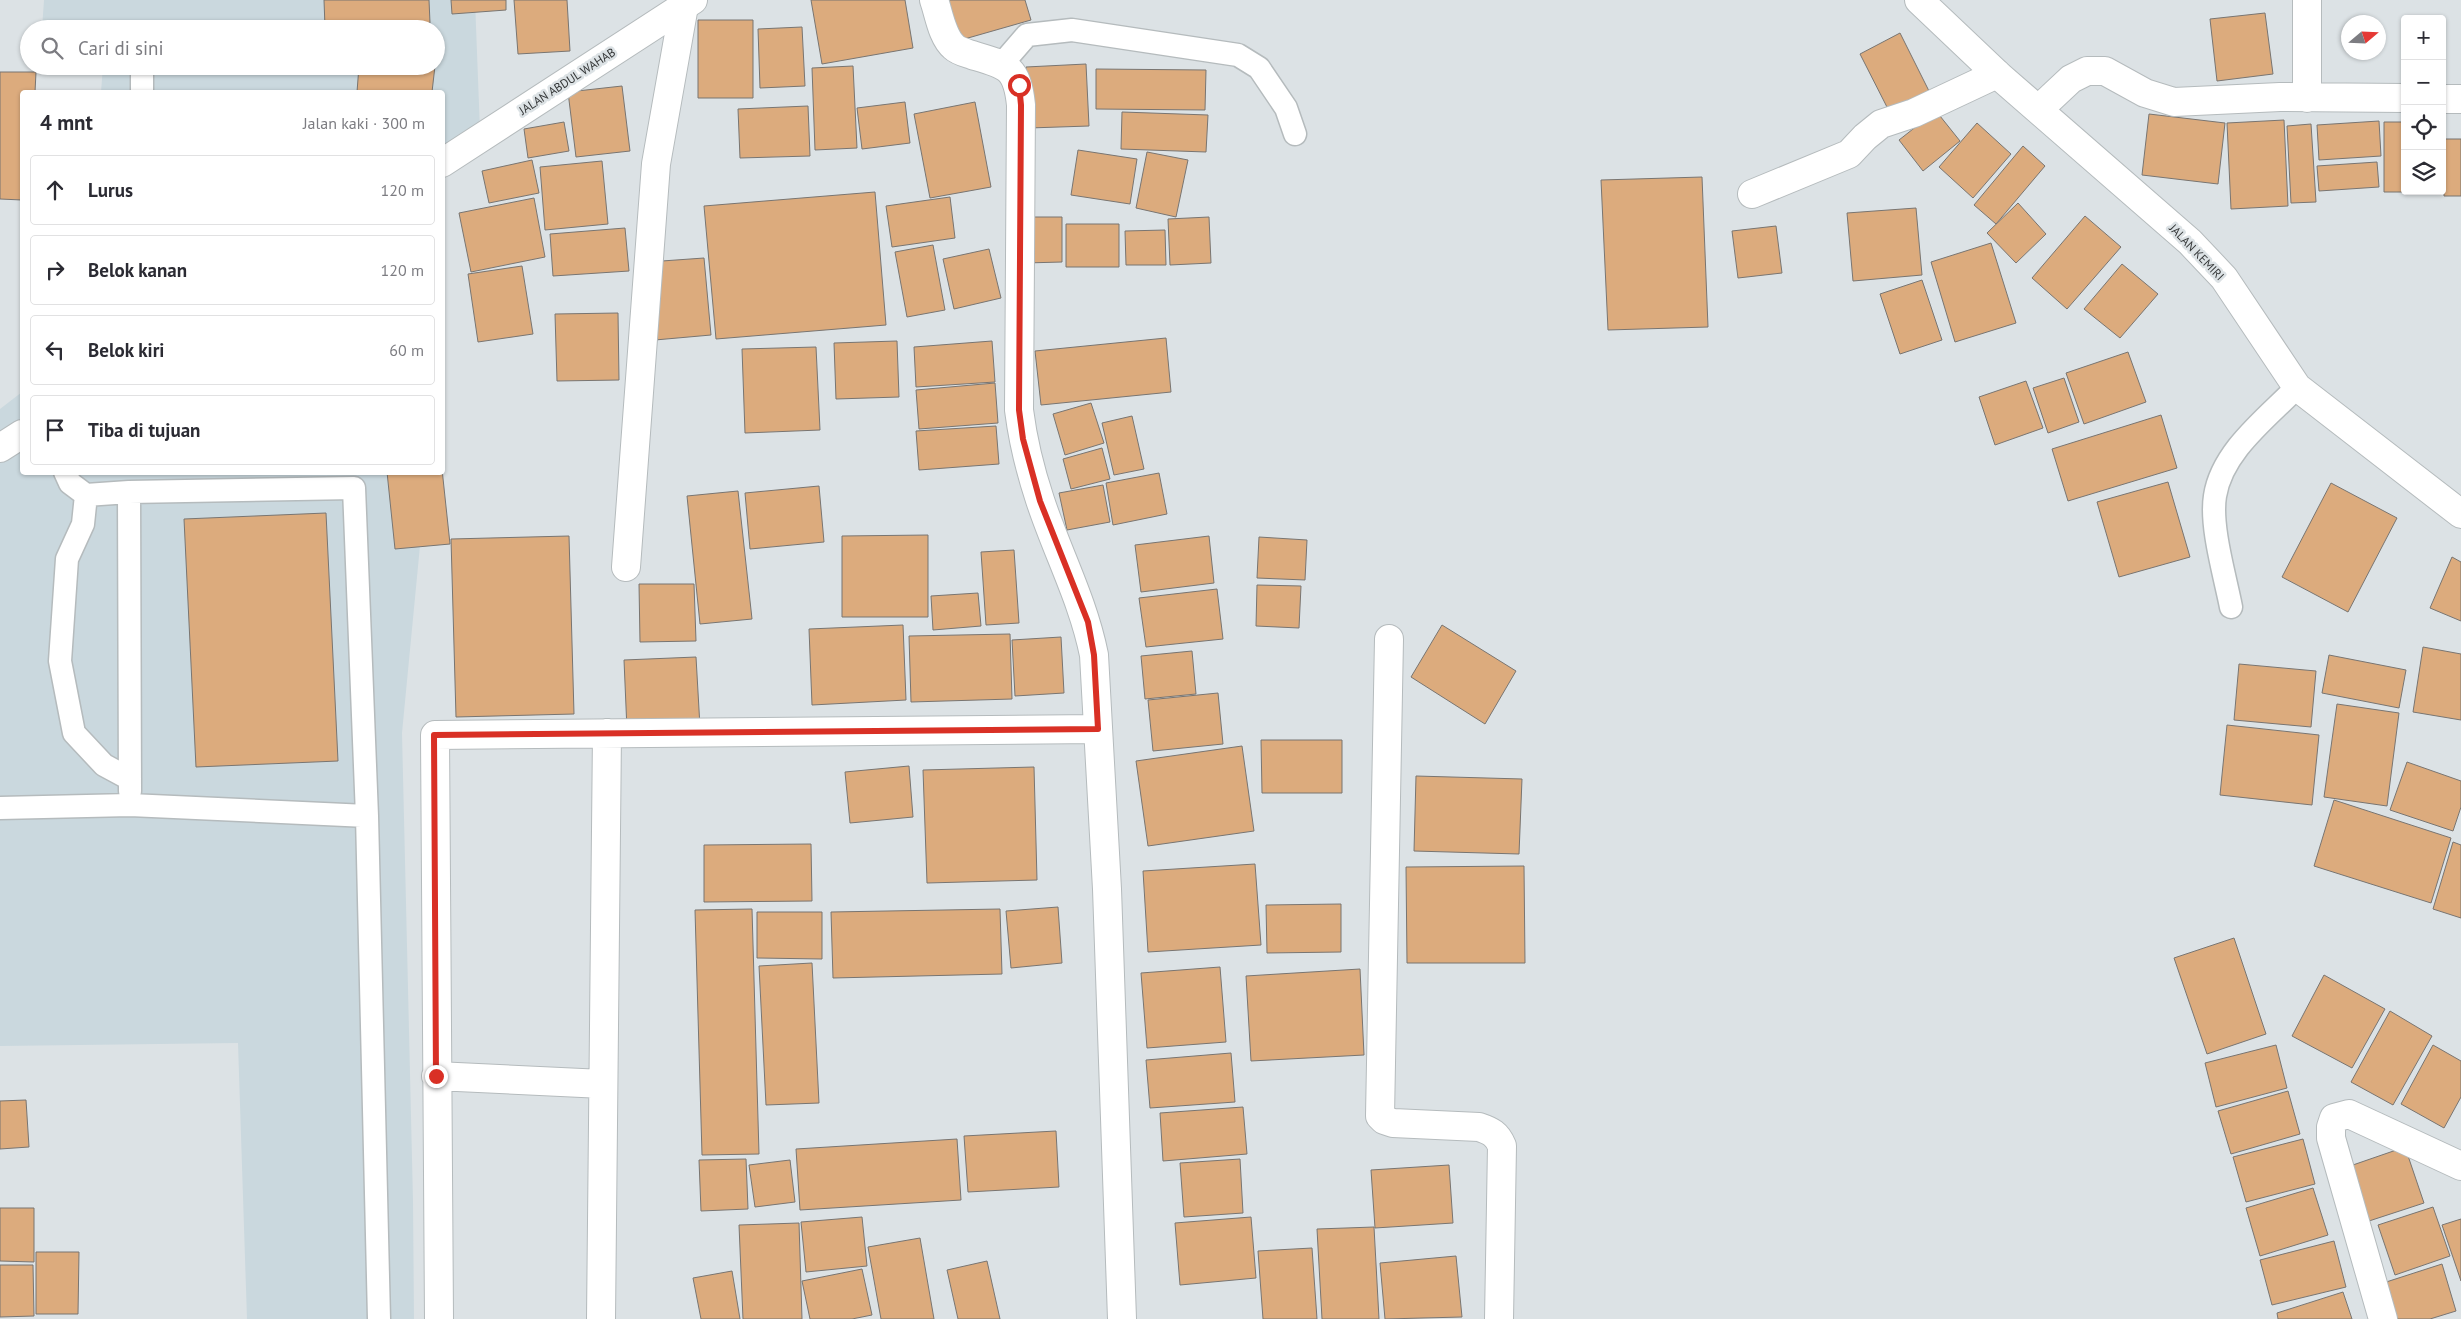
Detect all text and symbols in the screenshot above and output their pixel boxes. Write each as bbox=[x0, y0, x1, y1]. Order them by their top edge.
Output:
north arrow bbox=[2341, 15, 2386, 60]
map controls bbox=[2401, 15, 2446, 195]
button: + bbox=[2401, 15, 2446, 60]
search box bbox=[20, 20, 445, 75]
icon: search bbox=[38, 34, 66, 62]
text: Cari di sini bbox=[78, 36, 164, 60]
street label: JALAN ABDUL WAHAB bbox=[515, 44, 618, 118]
button: − bbox=[2401, 60, 2446, 105]
route start bbox=[1008, 74, 1031, 97]
button: locate bbox=[2401, 105, 2446, 150]
text: 4 mnt bbox=[40, 109, 93, 136]
text: Jalan kaki · 300 m bbox=[303, 113, 425, 133]
button: layers bbox=[2401, 150, 2446, 195]
icon: ahead bbox=[41, 176, 69, 204]
text: Lurus bbox=[88, 178, 133, 202]
text: 120 m bbox=[381, 180, 424, 200]
street label: JALAN KEMIRI bbox=[2166, 220, 2228, 283]
icon: right bbox=[41, 256, 69, 284]
text: Belok kanan bbox=[88, 258, 187, 282]
text: 120 m bbox=[381, 260, 424, 280]
icon: left bbox=[41, 336, 69, 364]
text: Belok kiri bbox=[88, 338, 164, 362]
text: 60 m bbox=[389, 340, 424, 360]
icon: arrive bbox=[41, 416, 69, 444]
text: Tiba di tujuan bbox=[88, 418, 200, 442]
route end bbox=[425, 1065, 448, 1088]

